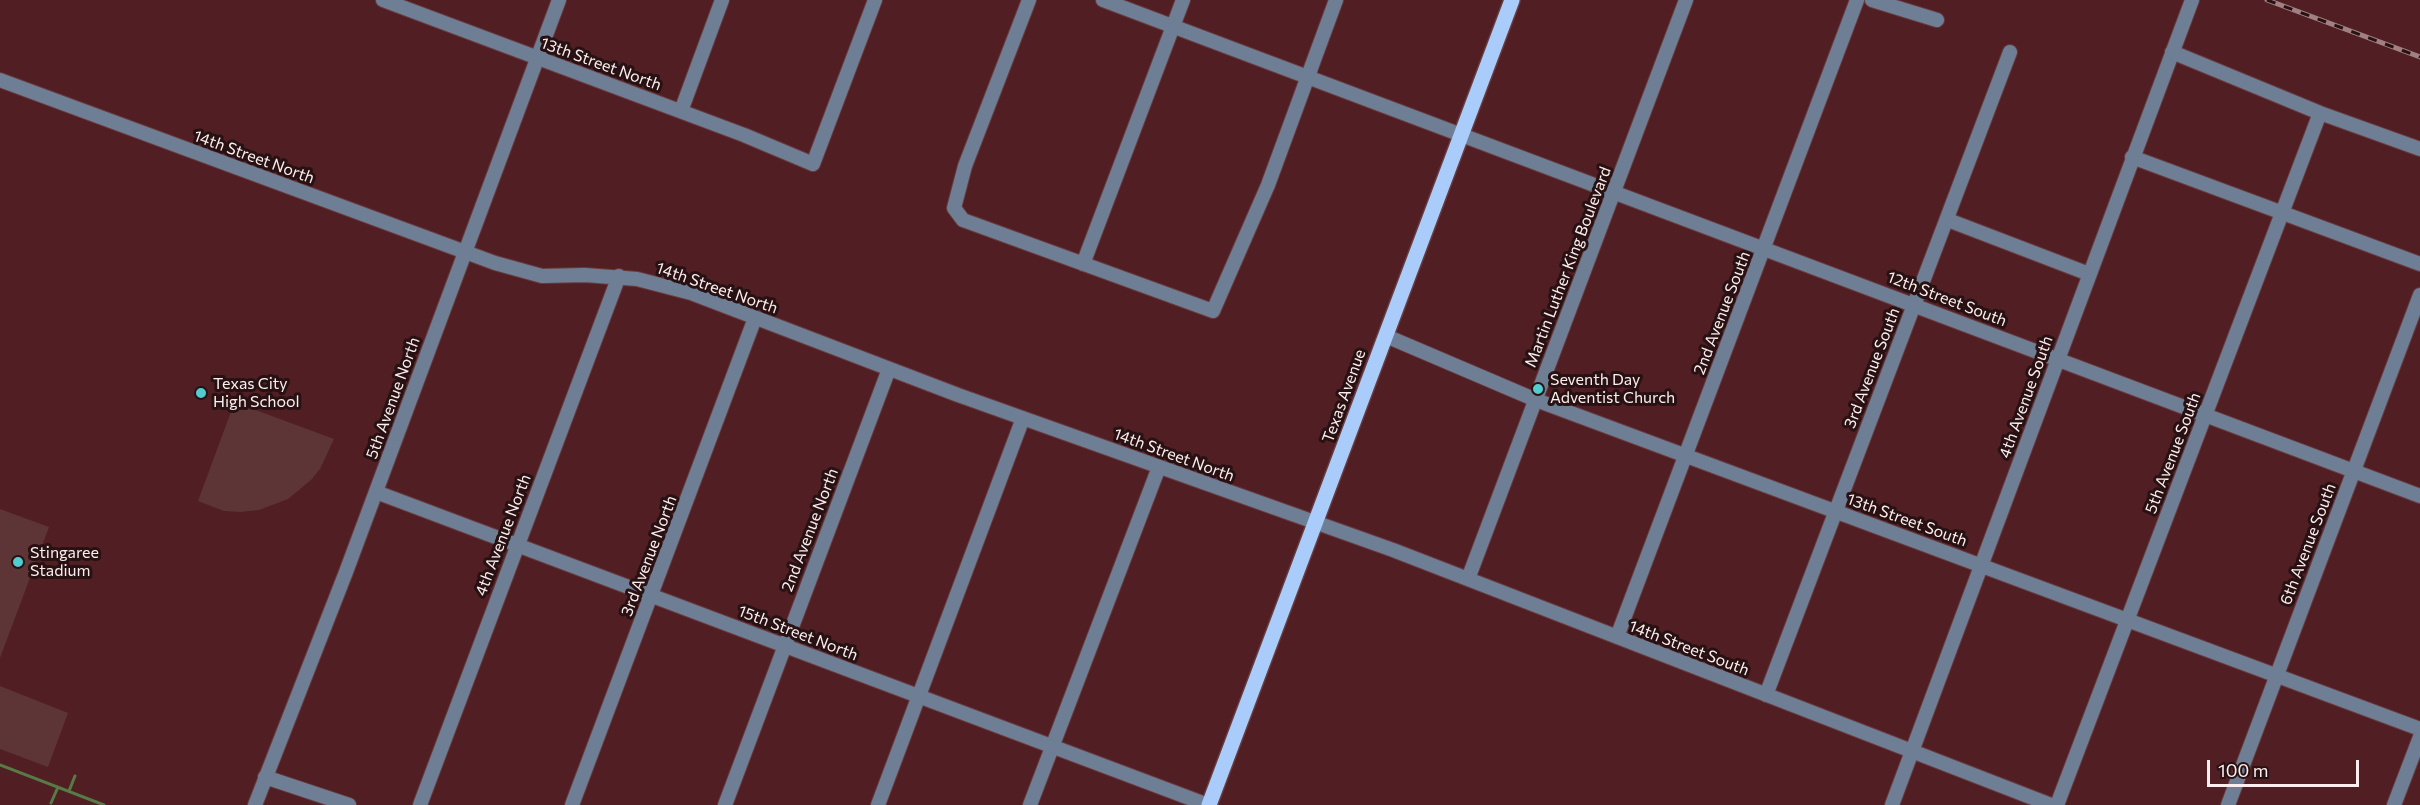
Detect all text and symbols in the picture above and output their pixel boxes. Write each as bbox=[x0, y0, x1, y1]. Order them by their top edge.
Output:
street label: 13th Street North bbox=[538, 33, 664, 95]
street label: 14th Street North bbox=[191, 126, 317, 188]
street label: Martin Luther King Boulevard bbox=[1521, 164, 1615, 370]
street label: 2nd Avenue South bbox=[1690, 249, 1754, 377]
street label: 14th Street North bbox=[654, 258, 780, 318]
street label: 12th Street South bbox=[1885, 267, 2009, 331]
street label: 3rd Avenue South bbox=[1840, 305, 1904, 431]
street label: 4th Avenue South bbox=[1995, 333, 2057, 461]
street label: 5th Avenue North bbox=[362, 335, 424, 461]
street label: Texas Avenue bbox=[1318, 347, 1370, 445]
place label: Seventh Day Adventist Church bbox=[1550, 370, 1675, 408]
place label: Texas City High School bbox=[213, 374, 300, 412]
marker: Seventh Day Adventist Church bbox=[1531, 382, 1545, 396]
marker: Texas City High School bbox=[194, 386, 208, 400]
street label: 5th Avenue South bbox=[2141, 390, 2205, 516]
street label: 14th Street North bbox=[1111, 424, 1237, 486]
street label: 2nd Avenue North bbox=[778, 466, 842, 594]
street label: 4th Avenue North bbox=[471, 472, 535, 598]
street label: 6th Avenue South bbox=[2276, 481, 2340, 607]
street label: 13th Street South bbox=[1844, 489, 1970, 551]
street label: 3rd Avenue North bbox=[617, 493, 681, 619]
place label: Stingaree Stadium bbox=[30, 543, 99, 581]
marker: Stingaree Stadium bbox=[11, 555, 25, 569]
street label: 15th Street North bbox=[735, 601, 861, 665]
street label: 14th Street South bbox=[1626, 616, 1752, 680]
scale bar bbox=[2210, 748, 2362, 786]
text: 100 m bbox=[2218, 759, 2268, 781]

